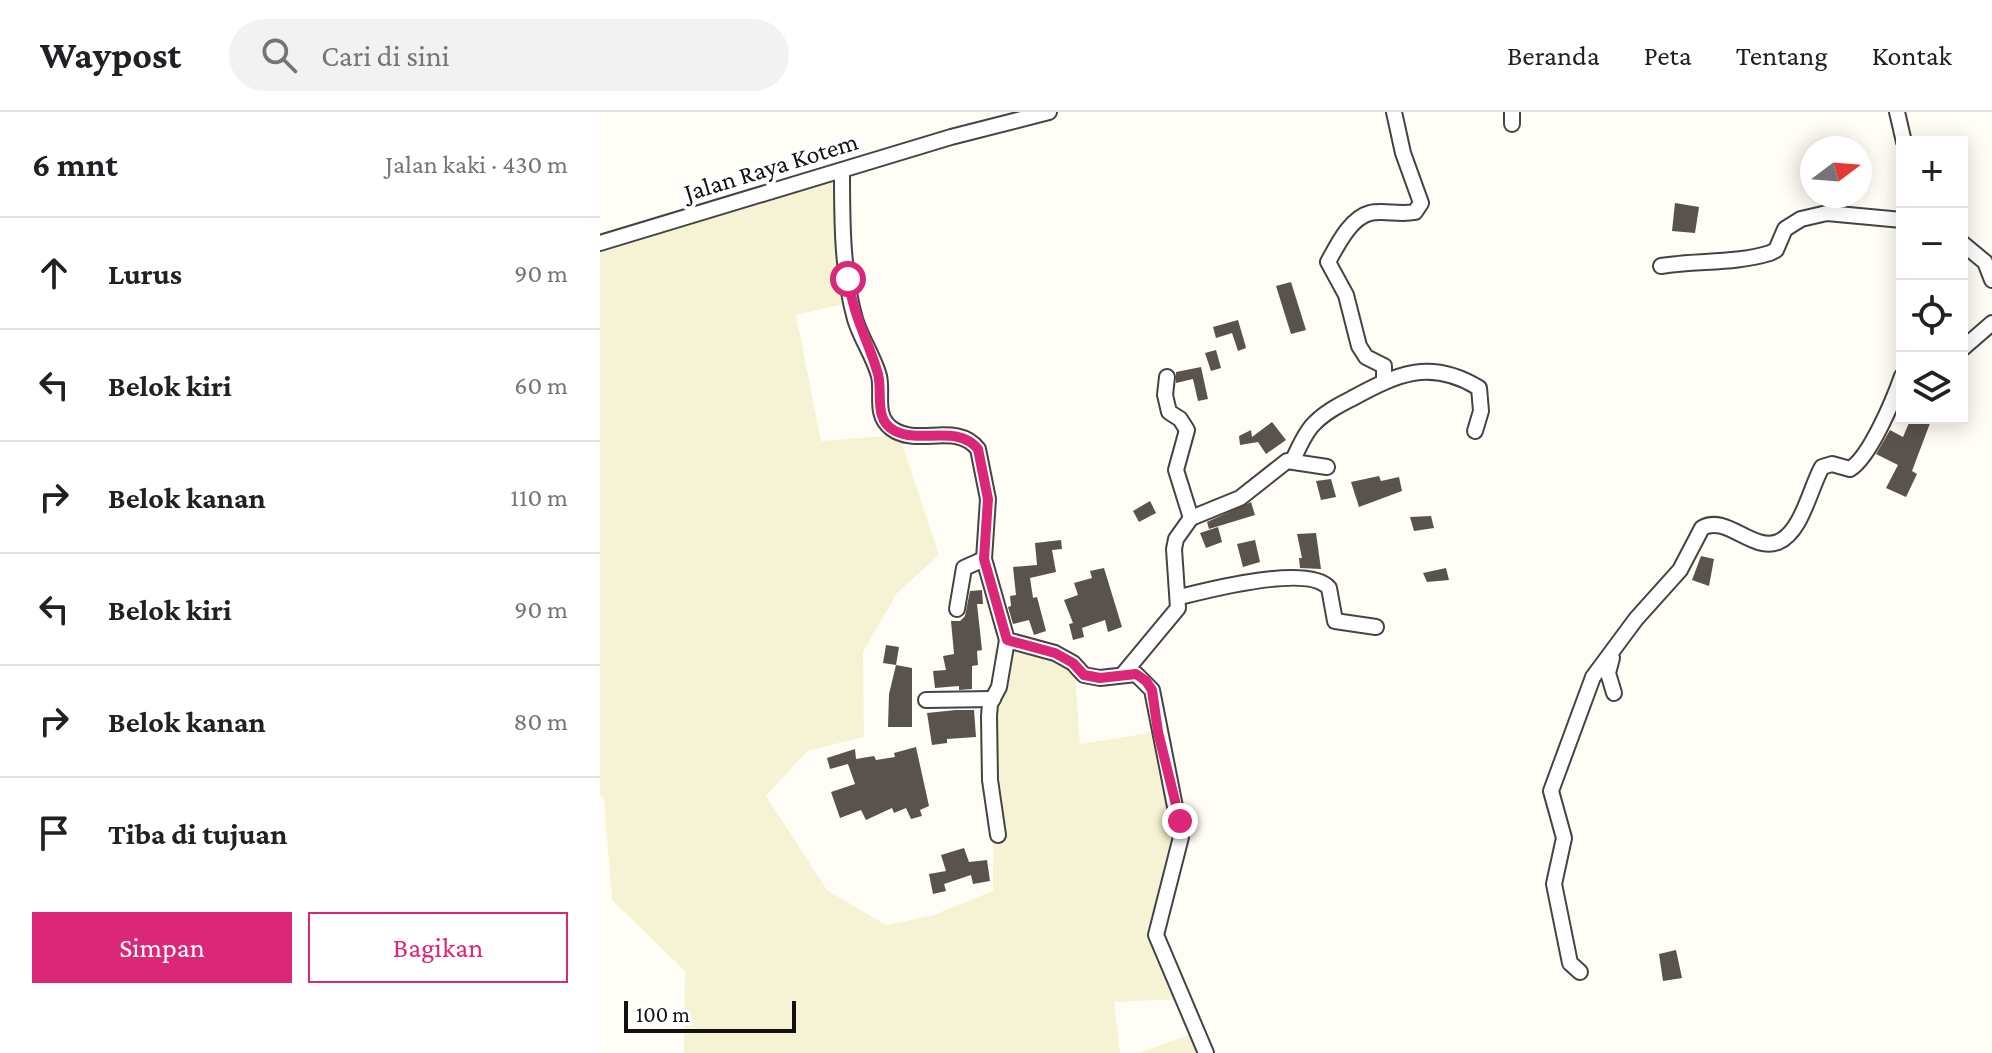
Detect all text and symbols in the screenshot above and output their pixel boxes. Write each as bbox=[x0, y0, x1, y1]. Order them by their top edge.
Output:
search box bbox=[229, 19, 789, 91]
icon: search bbox=[257, 33, 301, 77]
text: Waypost bbox=[40, 34, 181, 76]
text: Cari di sini bbox=[321, 39, 450, 72]
text: Beranda bbox=[1507, 40, 1600, 71]
text: Peta bbox=[1644, 40, 1692, 71]
text: Tentang bbox=[1736, 40, 1828, 71]
text: Kontak bbox=[1872, 40, 1952, 71]
street label: Jalan Raya Kotem bbox=[679, 127, 862, 208]
north arrow bbox=[1800, 136, 1872, 208]
map controls bbox=[1896, 136, 1968, 424]
button: + bbox=[1896, 136, 1968, 208]
text: 6 mnt bbox=[32, 146, 118, 183]
text: Jalan kaki · 430 m bbox=[385, 150, 568, 179]
button: − bbox=[1896, 208, 1968, 280]
icon: ahead bbox=[32, 251, 76, 295]
text: Lurus bbox=[108, 257, 182, 290]
text: 90 m bbox=[514, 259, 568, 288]
route start bbox=[830, 261, 866, 297]
button: locate bbox=[1896, 280, 1968, 352]
button: layers bbox=[1896, 352, 1968, 424]
icon: left bbox=[32, 363, 76, 407]
text: Belok kiri bbox=[108, 369, 232, 402]
text: 60 m bbox=[514, 371, 568, 400]
icon: right bbox=[32, 475, 76, 519]
text: Belok kanan bbox=[108, 481, 266, 514]
text: 110 m bbox=[510, 483, 568, 512]
icon: left bbox=[32, 587, 76, 631]
text: Belok kiri bbox=[108, 593, 232, 626]
text: 90 m bbox=[514, 595, 568, 624]
icon: right bbox=[32, 699, 76, 743]
text: Belok kanan bbox=[108, 705, 266, 738]
text: 80 m bbox=[514, 707, 568, 736]
route end bbox=[1162, 803, 1198, 839]
icon: arrive bbox=[32, 811, 76, 855]
text: Tiba di tujuan bbox=[108, 817, 287, 850]
button: Simpan bbox=[32, 912, 292, 983]
button: Bagikan bbox=[308, 912, 568, 983]
scale bar bbox=[624, 997, 796, 1033]
text: 100 m bbox=[636, 1002, 690, 1027]

